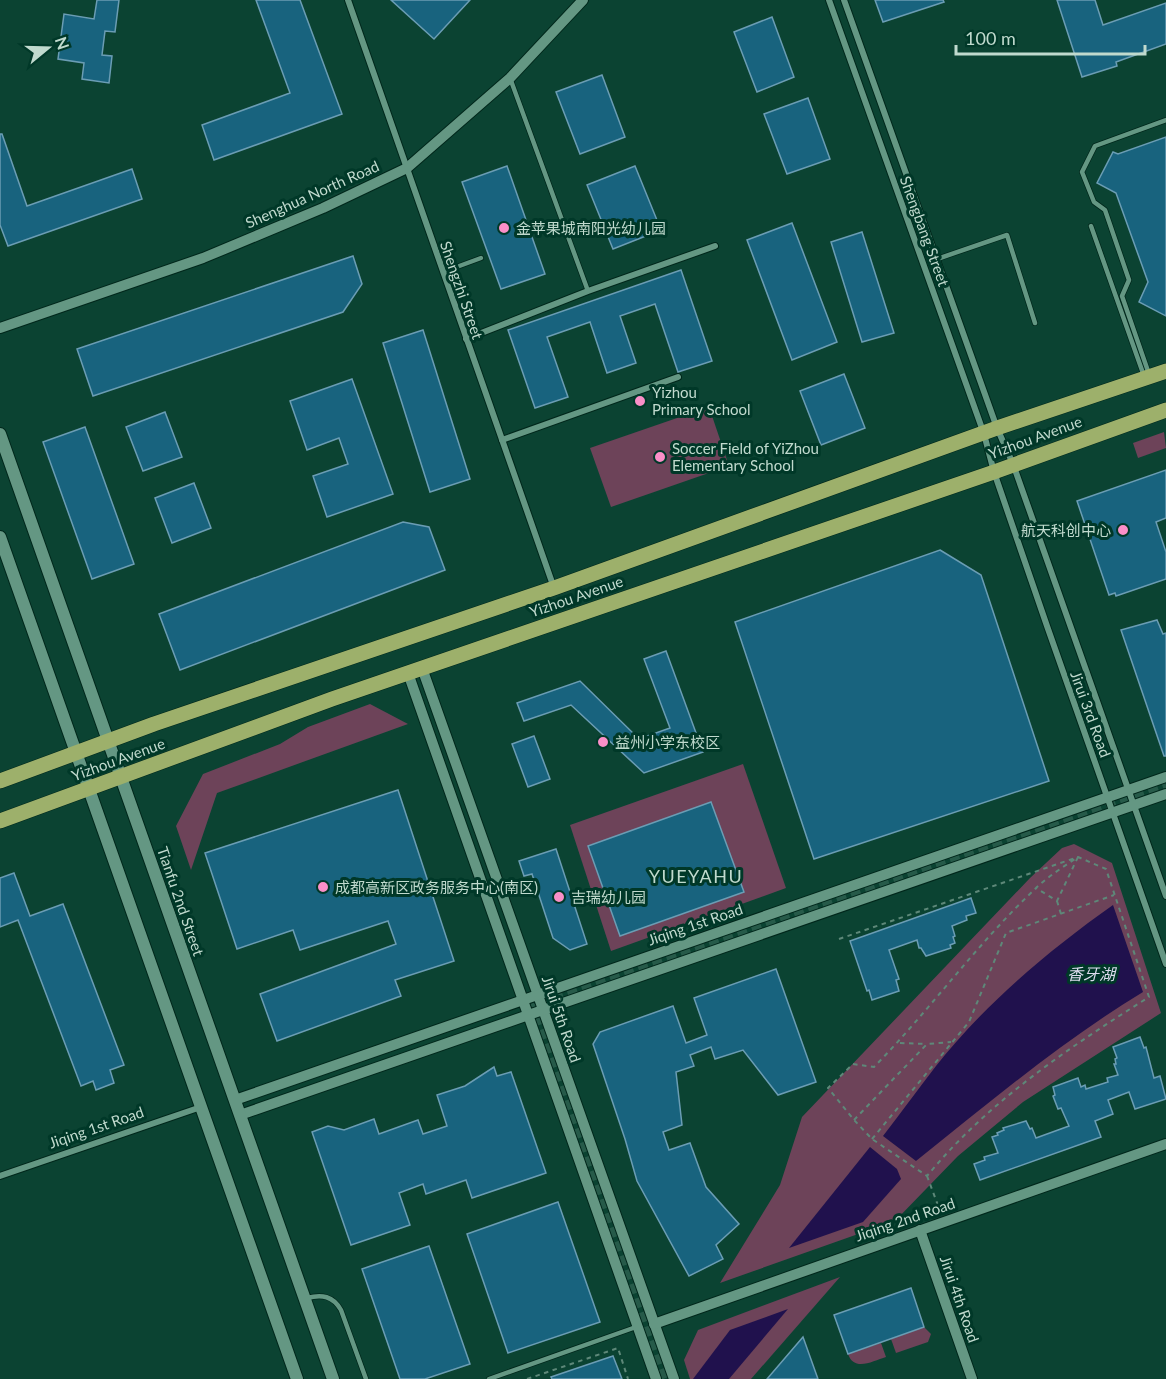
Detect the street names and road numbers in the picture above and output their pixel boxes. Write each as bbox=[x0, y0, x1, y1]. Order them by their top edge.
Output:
street label: Shenghua North Road bbox=[242, 156, 382, 232]
street label: Shengbang Street bbox=[897, 173, 953, 289]
street label: Shengzhi Street bbox=[437, 239, 487, 342]
street label: Yizhou Avenue bbox=[986, 412, 1084, 462]
street label: Yizhou Avenue bbox=[527, 572, 625, 620]
street label: Jirui 3rd Road bbox=[1067, 668, 1115, 760]
street label: Yizhou Avenue bbox=[69, 734, 167, 784]
street label: Tianfu 2nd Street bbox=[154, 844, 208, 959]
street label: Jiqing 1st Road bbox=[645, 899, 745, 949]
street label: Jirui 5th Road bbox=[539, 973, 585, 1065]
street label: Jiqing 1st Road bbox=[46, 1102, 146, 1152]
street label: Jiqing 2nd Road bbox=[853, 1193, 957, 1245]
street label: Jirui 4th Road bbox=[937, 1253, 983, 1345]

